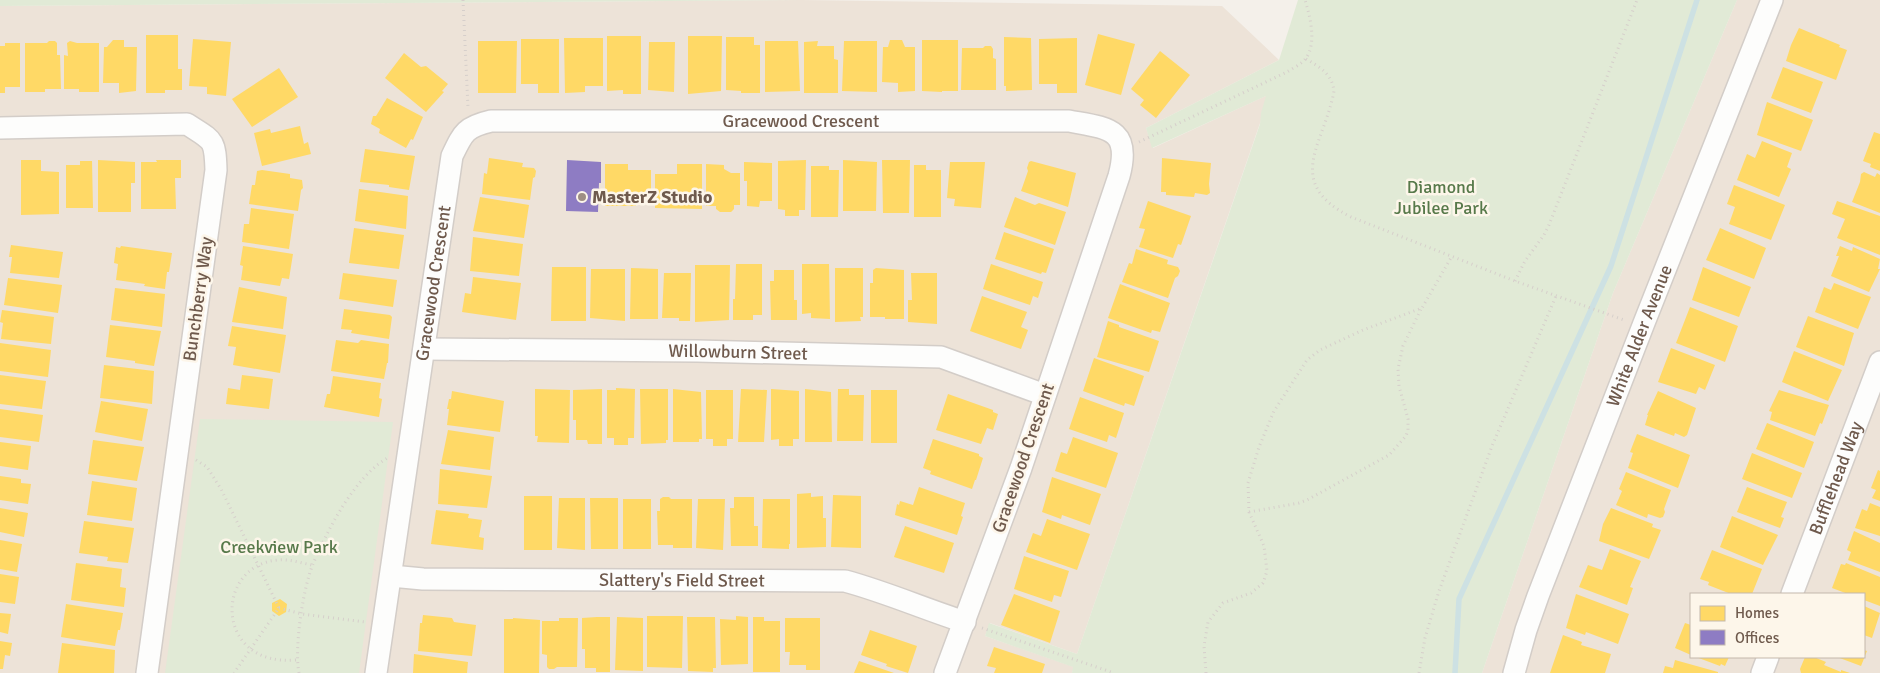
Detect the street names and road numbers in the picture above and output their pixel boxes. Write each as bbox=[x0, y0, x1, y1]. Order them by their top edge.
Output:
street label: Gracewood Crescent bbox=[722, 110, 879, 132]
street label: Gracewood Crescent bbox=[411, 204, 456, 362]
street label: Bunchberry Way bbox=[178, 235, 218, 363]
street label: White Alder Avenue bbox=[1602, 262, 1677, 410]
street label: Willowburn Street bbox=[668, 340, 808, 365]
street label: Gracewood Crescent bbox=[987, 380, 1059, 536]
street label: Bufflehead Way bbox=[1804, 418, 1868, 538]
street label: Slattery's Field Street bbox=[599, 569, 765, 592]

